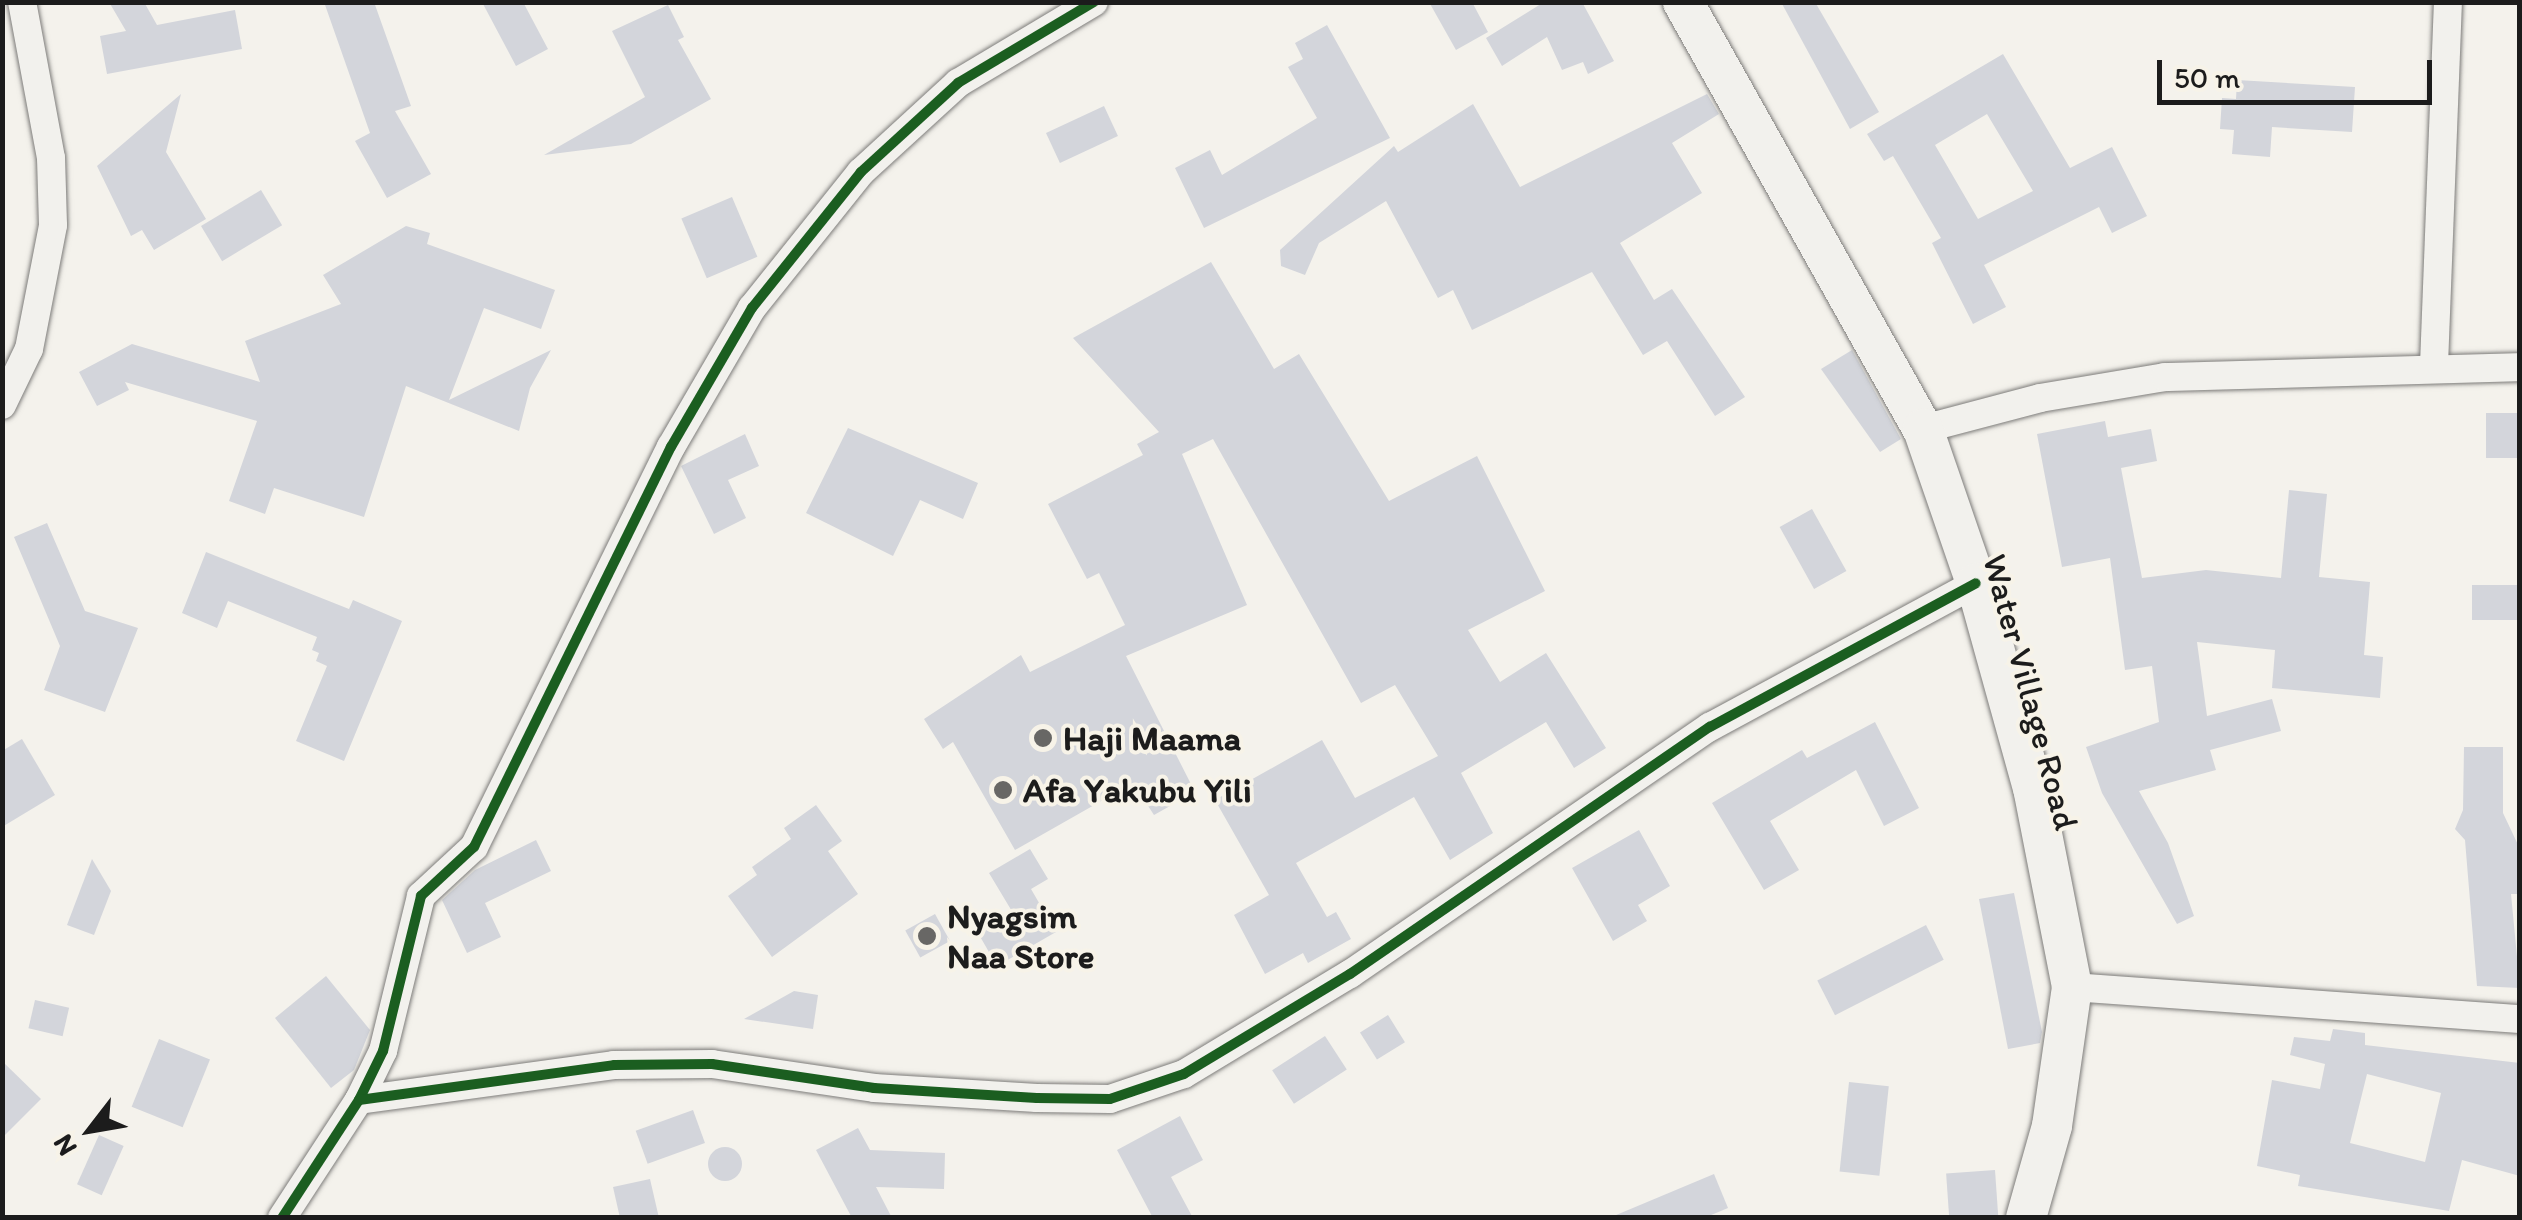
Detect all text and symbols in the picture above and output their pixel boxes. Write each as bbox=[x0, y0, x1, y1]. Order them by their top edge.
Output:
scale bar bbox=[2162, 40, 2437, 102]
text: 50 m bbox=[2174, 59, 2240, 96]
street label: Water Village Road bbox=[1974, 550, 2088, 834]
place label: Haji Maama bbox=[1063, 717, 1241, 759]
marker: Haji Maama bbox=[1032, 727, 1054, 749]
place label: Afa Yakubu Yili bbox=[1023, 769, 1250, 811]
marker: Afa Yakubu Yili bbox=[992, 779, 1014, 801]
place label: Nyagsim Naa Store bbox=[947, 895, 1095, 977]
marker: Nyagsim Naa Store bbox=[916, 925, 938, 947]
north arrow bbox=[40, 1080, 140, 1180]
text: N bbox=[45, 1129, 84, 1162]

